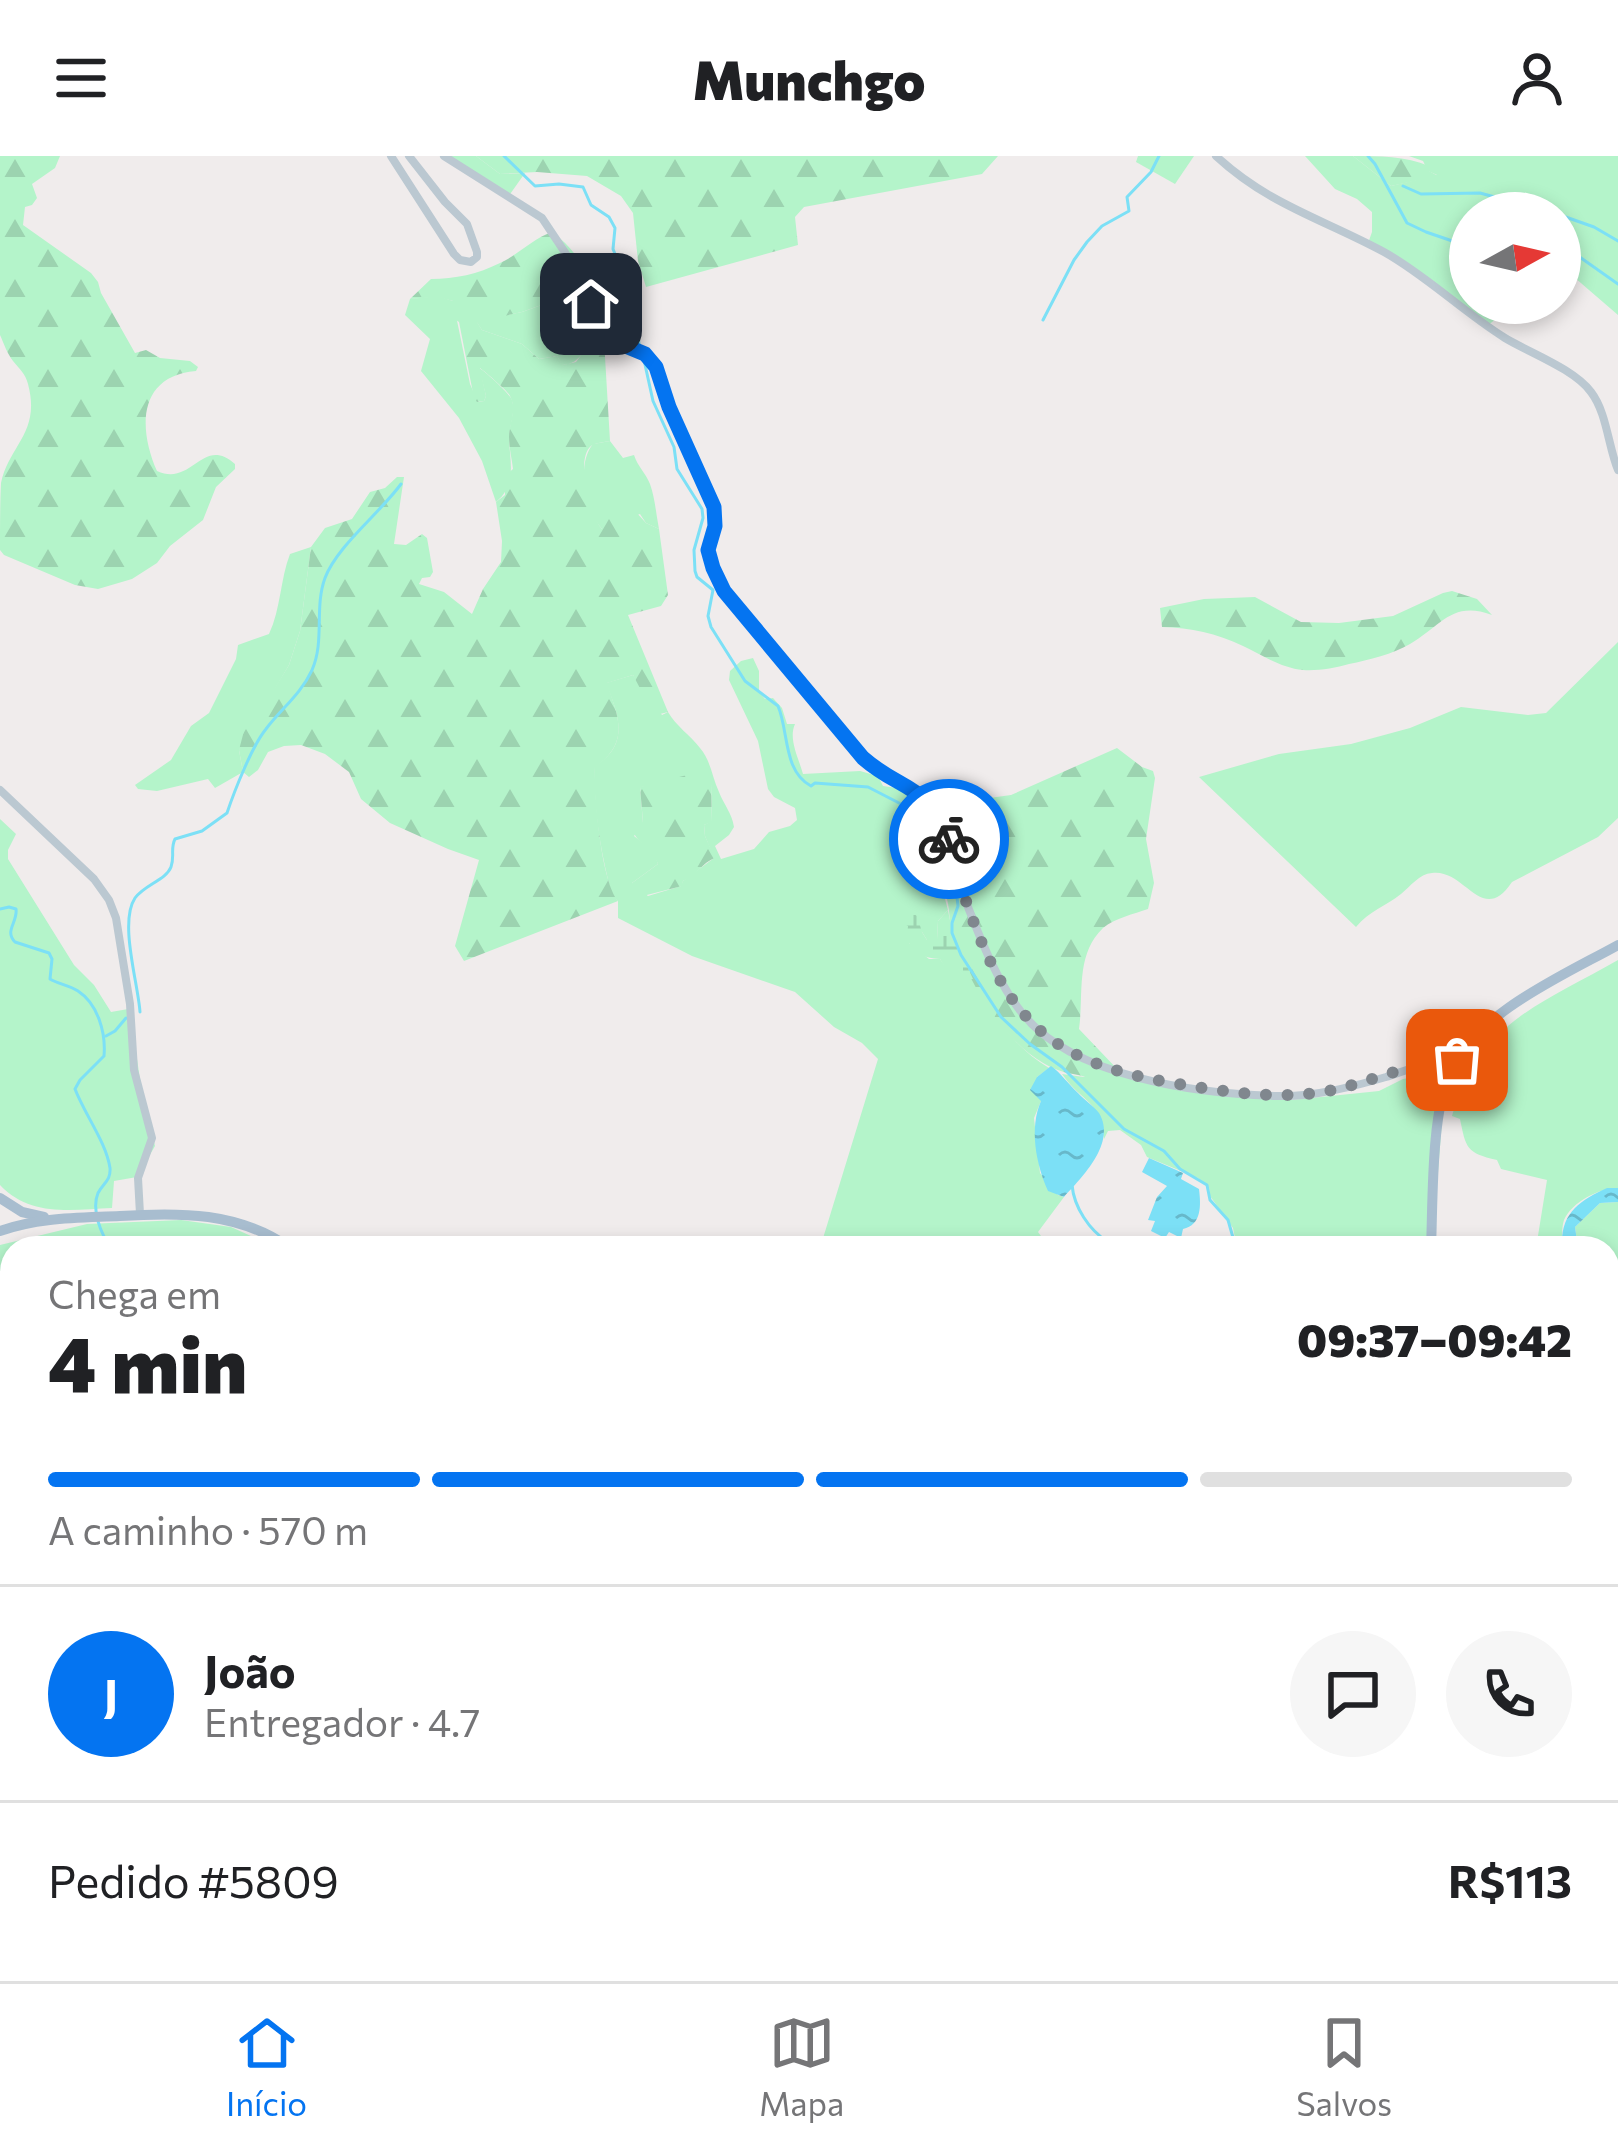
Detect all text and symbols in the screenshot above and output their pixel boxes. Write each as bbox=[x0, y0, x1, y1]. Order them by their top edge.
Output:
icon: menu bbox=[48, 45, 114, 111]
text: Munchgo bbox=[692, 45, 926, 111]
icon: person bbox=[1504, 45, 1570, 111]
north arrow bbox=[1449, 192, 1581, 324]
map controls bbox=[1449, 192, 1581, 324]
pin bbox=[540, 253, 642, 355]
icon: home bbox=[558, 271, 624, 337]
courier bbox=[889, 779, 1009, 899]
icon: bike bbox=[916, 806, 982, 872]
pin bbox=[1406, 1009, 1508, 1111]
icon: bag bbox=[1424, 1027, 1490, 1093]
text: Chega em bbox=[48, 1269, 221, 1317]
text: 09:37–09:42 bbox=[1297, 1311, 1572, 1366]
text: 4 min bbox=[48, 1314, 247, 1409]
text: A caminho · 570 m bbox=[48, 1505, 368, 1553]
button: chat bbox=[1290, 1631, 1416, 1757]
button: phone bbox=[1446, 1631, 1572, 1757]
text: João bbox=[204, 1642, 296, 1697]
text: J bbox=[104, 1666, 118, 1721]
text: Entregador · 4.7 bbox=[204, 1697, 480, 1745]
text: Pedido #5809 bbox=[48, 1852, 339, 1907]
text: R$113 bbox=[1448, 1852, 1572, 1907]
tab: Início bbox=[226, 2010, 307, 2123]
tab: Mapa bbox=[759, 2010, 844, 2123]
tab: Salvos bbox=[1296, 2010, 1392, 2123]

